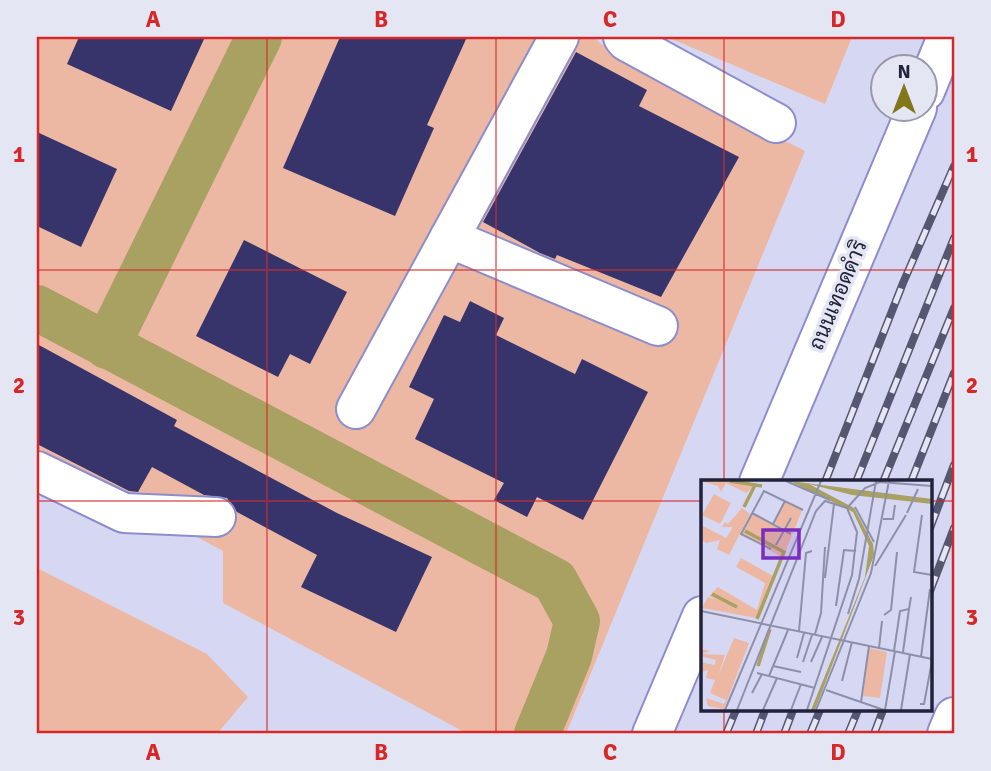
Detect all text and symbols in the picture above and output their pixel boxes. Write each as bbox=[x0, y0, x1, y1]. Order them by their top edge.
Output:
text: A bbox=[146, 5, 161, 34]
text: B bbox=[374, 5, 388, 34]
text: C bbox=[603, 5, 617, 34]
text: D bbox=[830, 5, 846, 34]
north arrow bbox=[869, 52, 939, 122]
text: N bbox=[897, 60, 911, 84]
text: 1 bbox=[13, 140, 25, 169]
text: 1 bbox=[966, 140, 978, 169]
street label: ถนนเทอดดำริ bbox=[803, 236, 873, 354]
text: 2 bbox=[13, 371, 25, 400]
text: 2 bbox=[966, 371, 978, 400]
inset map bbox=[701, 480, 932, 712]
text: 3 bbox=[13, 603, 25, 632]
text: 3 bbox=[966, 603, 978, 632]
text: A bbox=[146, 738, 161, 767]
text: B bbox=[374, 738, 388, 767]
text: C bbox=[603, 738, 617, 767]
text: D bbox=[830, 738, 846, 767]

